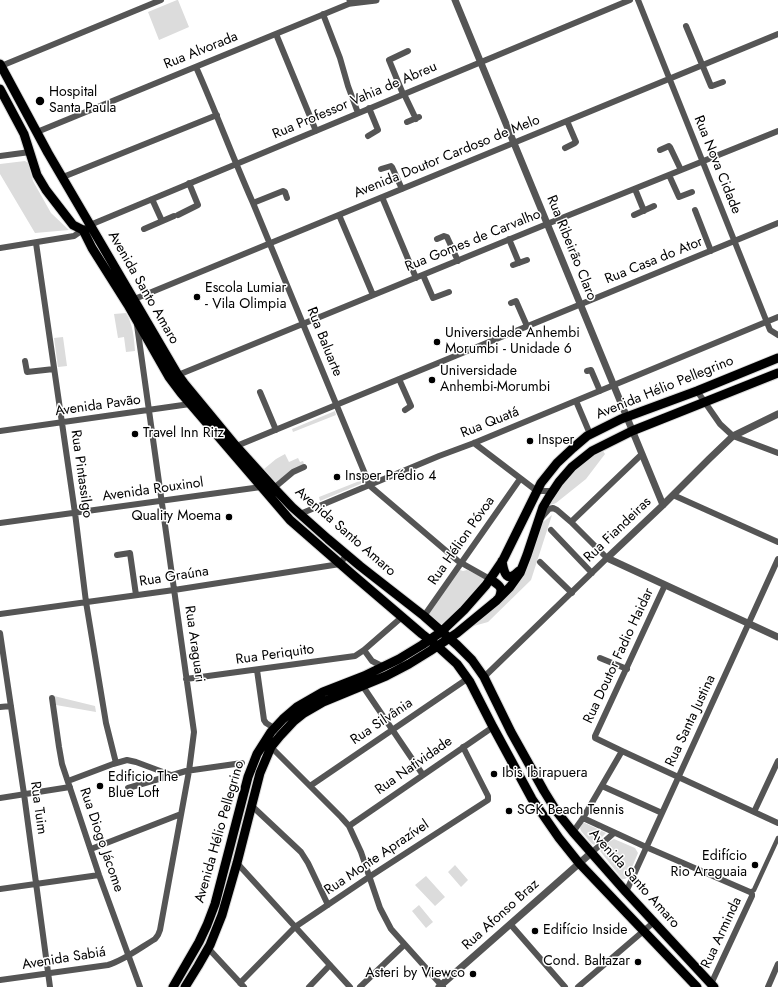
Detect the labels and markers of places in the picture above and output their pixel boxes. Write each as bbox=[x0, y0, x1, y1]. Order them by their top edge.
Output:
place label: Hospital Santa Paula bbox=[49, 85, 116, 118]
marker: Hospital Santa Paula bbox=[34, 95, 46, 107]
place label: Escola Lumiar - Vila Olimpia bbox=[205, 281, 286, 314]
marker: Escola Lumiar - Vila Olimpia bbox=[192, 292, 202, 302]
place label: Universidade Anhembi Morumbi - Unidade 6 bbox=[445, 326, 580, 358]
marker: Universidade Anhembi Morumbi - Unidade 6 bbox=[432, 337, 442, 347]
place label: Universidade Anhembi-Morumbi bbox=[440, 364, 550, 396]
marker: Universidade Anhembi-Morumbi bbox=[427, 375, 437, 385]
place label: Travel Inn Ritz bbox=[143, 426, 224, 442]
marker: Travel Inn Ritz bbox=[130, 429, 140, 439]
place label: Insper bbox=[538, 433, 574, 449]
marker: Insper bbox=[525, 436, 535, 446]
place label: Insper Prédio 4 bbox=[345, 469, 436, 485]
marker: Insper Prédio 4 bbox=[332, 472, 342, 482]
place label: Quality Moema bbox=[131, 509, 221, 525]
marker: Quality Moema bbox=[224, 512, 234, 522]
place label: Ibis Ibirapuera bbox=[502, 766, 588, 782]
marker: Ibis Ibirapuera bbox=[489, 769, 499, 779]
place label: Edificio The Blue Loft bbox=[108, 770, 178, 802]
marker: Edificio The Blue Loft bbox=[95, 781, 105, 791]
place label: SGK Beach Tennis bbox=[517, 803, 624, 819]
marker: SGK Beach Tennis bbox=[504, 806, 514, 816]
place label: Edifício Rio Araguaia bbox=[670, 849, 747, 882]
marker: Edifício Rio Araguaia bbox=[750, 860, 760, 870]
place label: Edifício Inside bbox=[543, 923, 627, 939]
marker: Edifício Inside bbox=[530, 926, 540, 936]
place label: Cond. Baltazar bbox=[543, 954, 630, 970]
marker: Cond. Baltazar bbox=[633, 957, 643, 967]
place label: Asteri by Viewco bbox=[365, 966, 465, 982]
marker: Asteri by Viewco bbox=[468, 969, 478, 979]

